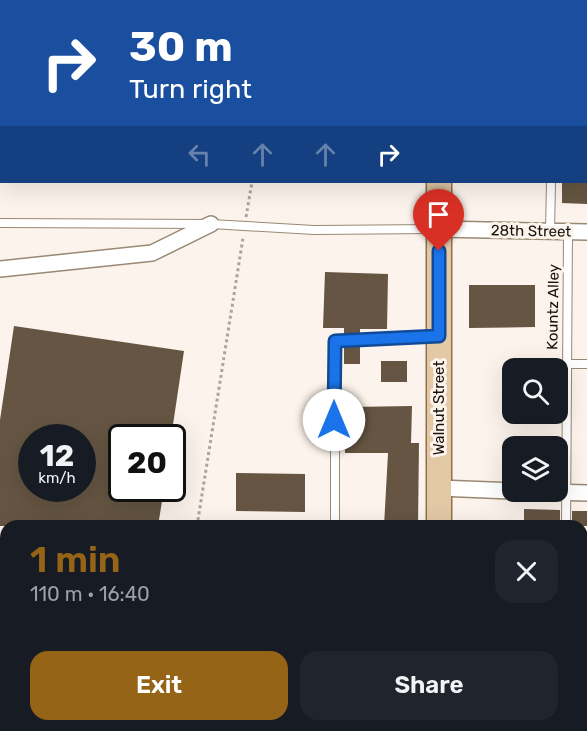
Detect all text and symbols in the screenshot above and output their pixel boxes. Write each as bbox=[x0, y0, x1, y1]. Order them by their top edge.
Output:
text: 30 m bbox=[129, 22, 233, 72]
icon: right bbox=[30, 24, 108, 102]
text: Turn right bbox=[129, 73, 252, 105]
icon: left bbox=[183, 138, 216, 171]
icon: ahead bbox=[246, 138, 279, 171]
icon: ahead bbox=[309, 138, 342, 171]
icon: right bbox=[372, 138, 405, 171]
pin bbox=[413, 189, 464, 251]
icon: arrive bbox=[422, 198, 455, 231]
street label: 28th Street bbox=[491, 221, 571, 241]
street label: Kountz Alley bbox=[543, 264, 563, 350]
map controls bbox=[502, 358, 568, 502]
button: search bbox=[502, 358, 568, 424]
street label: Walnut Street bbox=[430, 361, 448, 455]
position arrow bbox=[302, 388, 366, 452]
speed limit sign: 20 bbox=[108, 424, 186, 502]
button: layers bbox=[502, 436, 568, 502]
text: 12 bbox=[40, 438, 74, 474]
text: km/h bbox=[38, 469, 76, 487]
text: 1 min bbox=[30, 538, 121, 581]
button: close bbox=[495, 540, 558, 603]
text: 110 m · 16:40 bbox=[30, 582, 150, 606]
button: Exit bbox=[30, 651, 288, 720]
button: Share bbox=[300, 651, 558, 720]

